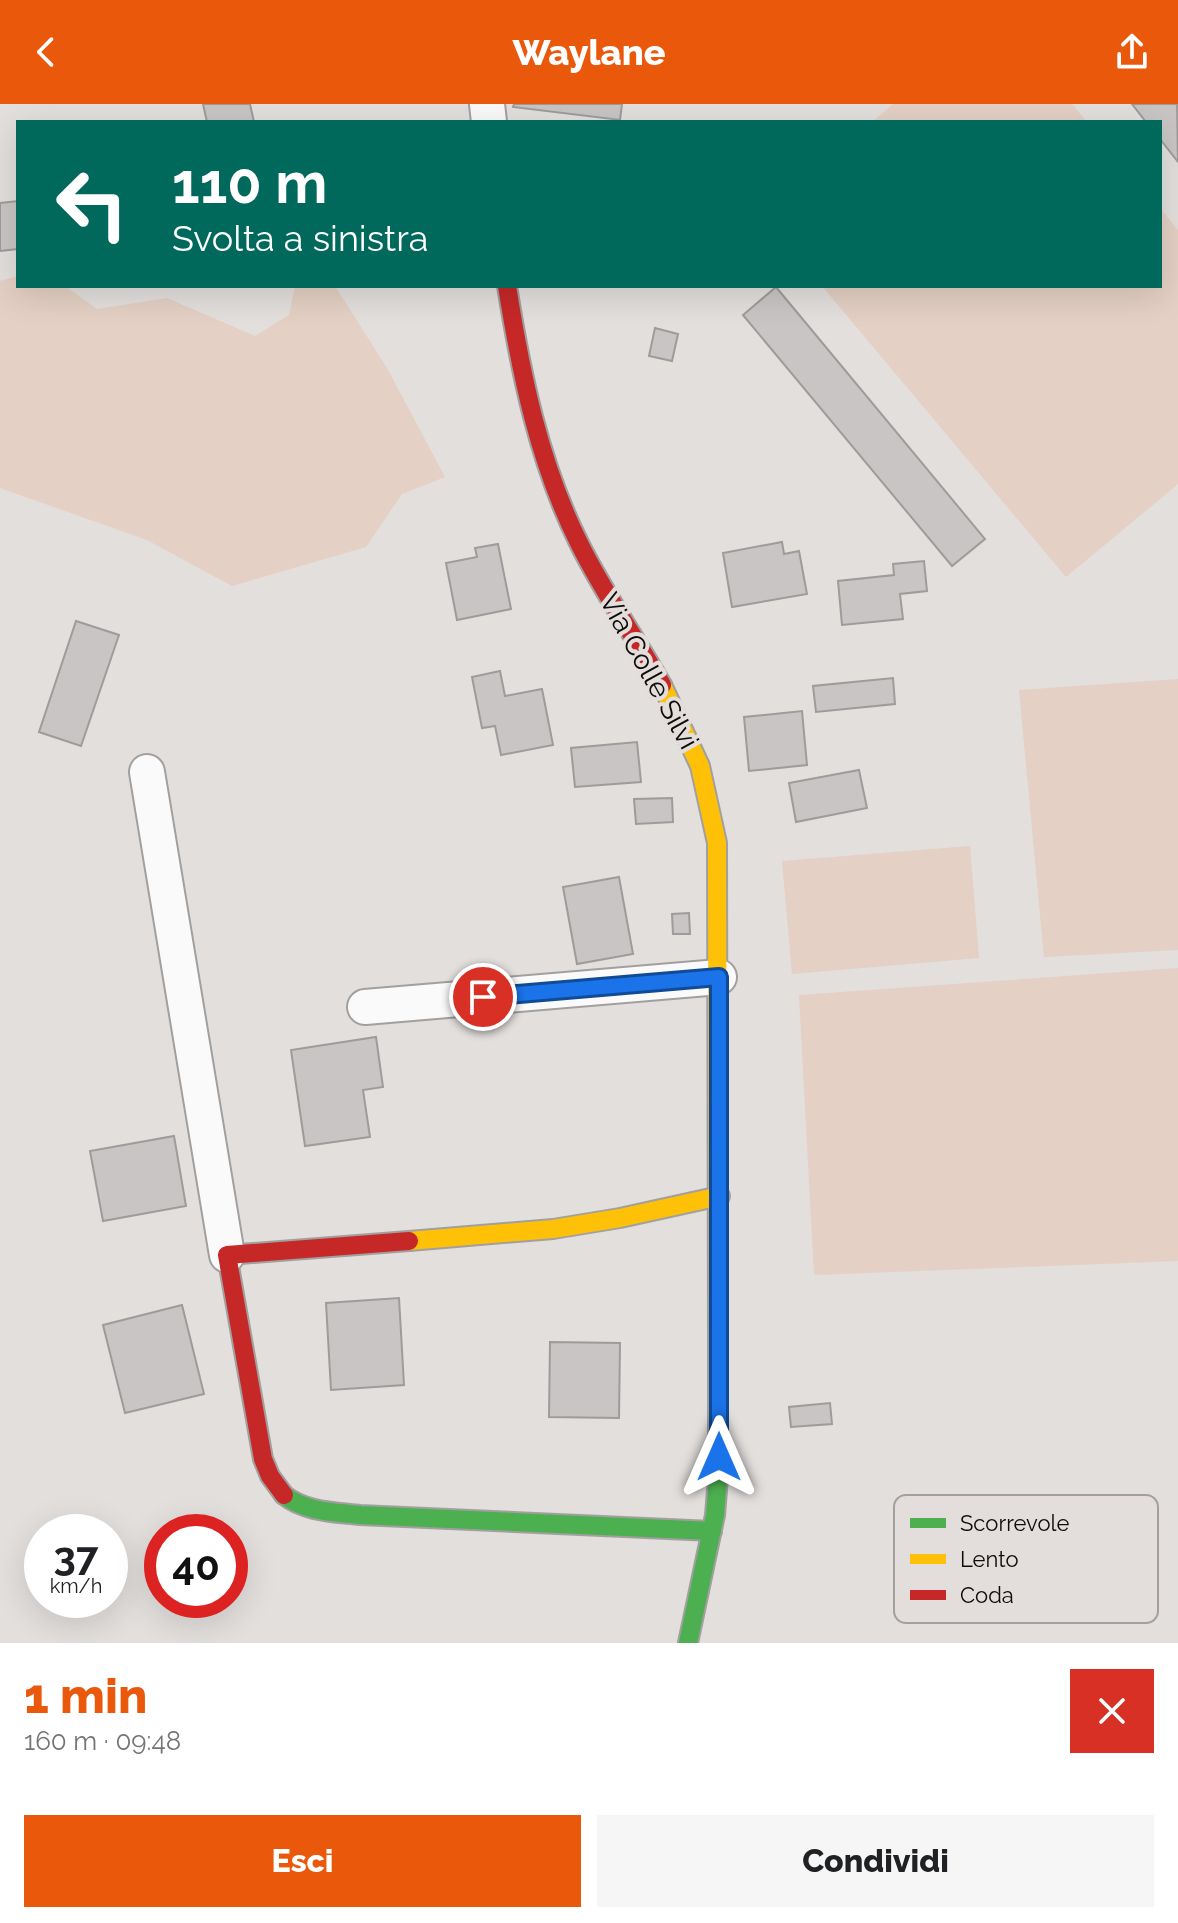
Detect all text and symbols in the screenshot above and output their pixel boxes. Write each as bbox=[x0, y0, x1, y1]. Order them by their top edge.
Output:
icon: back bbox=[24, 30, 68, 74]
icon: share bbox=[1110, 30, 1154, 74]
text: Waylane bbox=[513, 31, 665, 73]
text: 110 m bbox=[172, 150, 327, 216]
icon: left bbox=[40, 152, 144, 256]
text: Svolta a sinistra bbox=[172, 217, 428, 259]
street label: Via Colle Silvi bbox=[593, 587, 705, 755]
pin bbox=[449, 963, 517, 1031]
icon: arrive bbox=[461, 975, 505, 1019]
position arrow bbox=[677, 1415, 761, 1499]
legend bbox=[894, 1495, 1158, 1623]
text: Scorrevole bbox=[960, 1510, 1070, 1536]
speed limit sign: 40 bbox=[144, 1514, 248, 1618]
text: 37 bbox=[54, 1532, 98, 1579]
text: Lento bbox=[960, 1546, 1018, 1572]
text: km/h bbox=[50, 1574, 102, 1598]
text: Coda bbox=[960, 1582, 1014, 1608]
text: 1 min bbox=[24, 1668, 147, 1724]
button: close bbox=[1070, 1669, 1154, 1753]
text: 160 m · 09:48 bbox=[24, 1726, 181, 1756]
button: Esci bbox=[24, 1815, 581, 1907]
button: Condividi bbox=[597, 1815, 1154, 1907]

